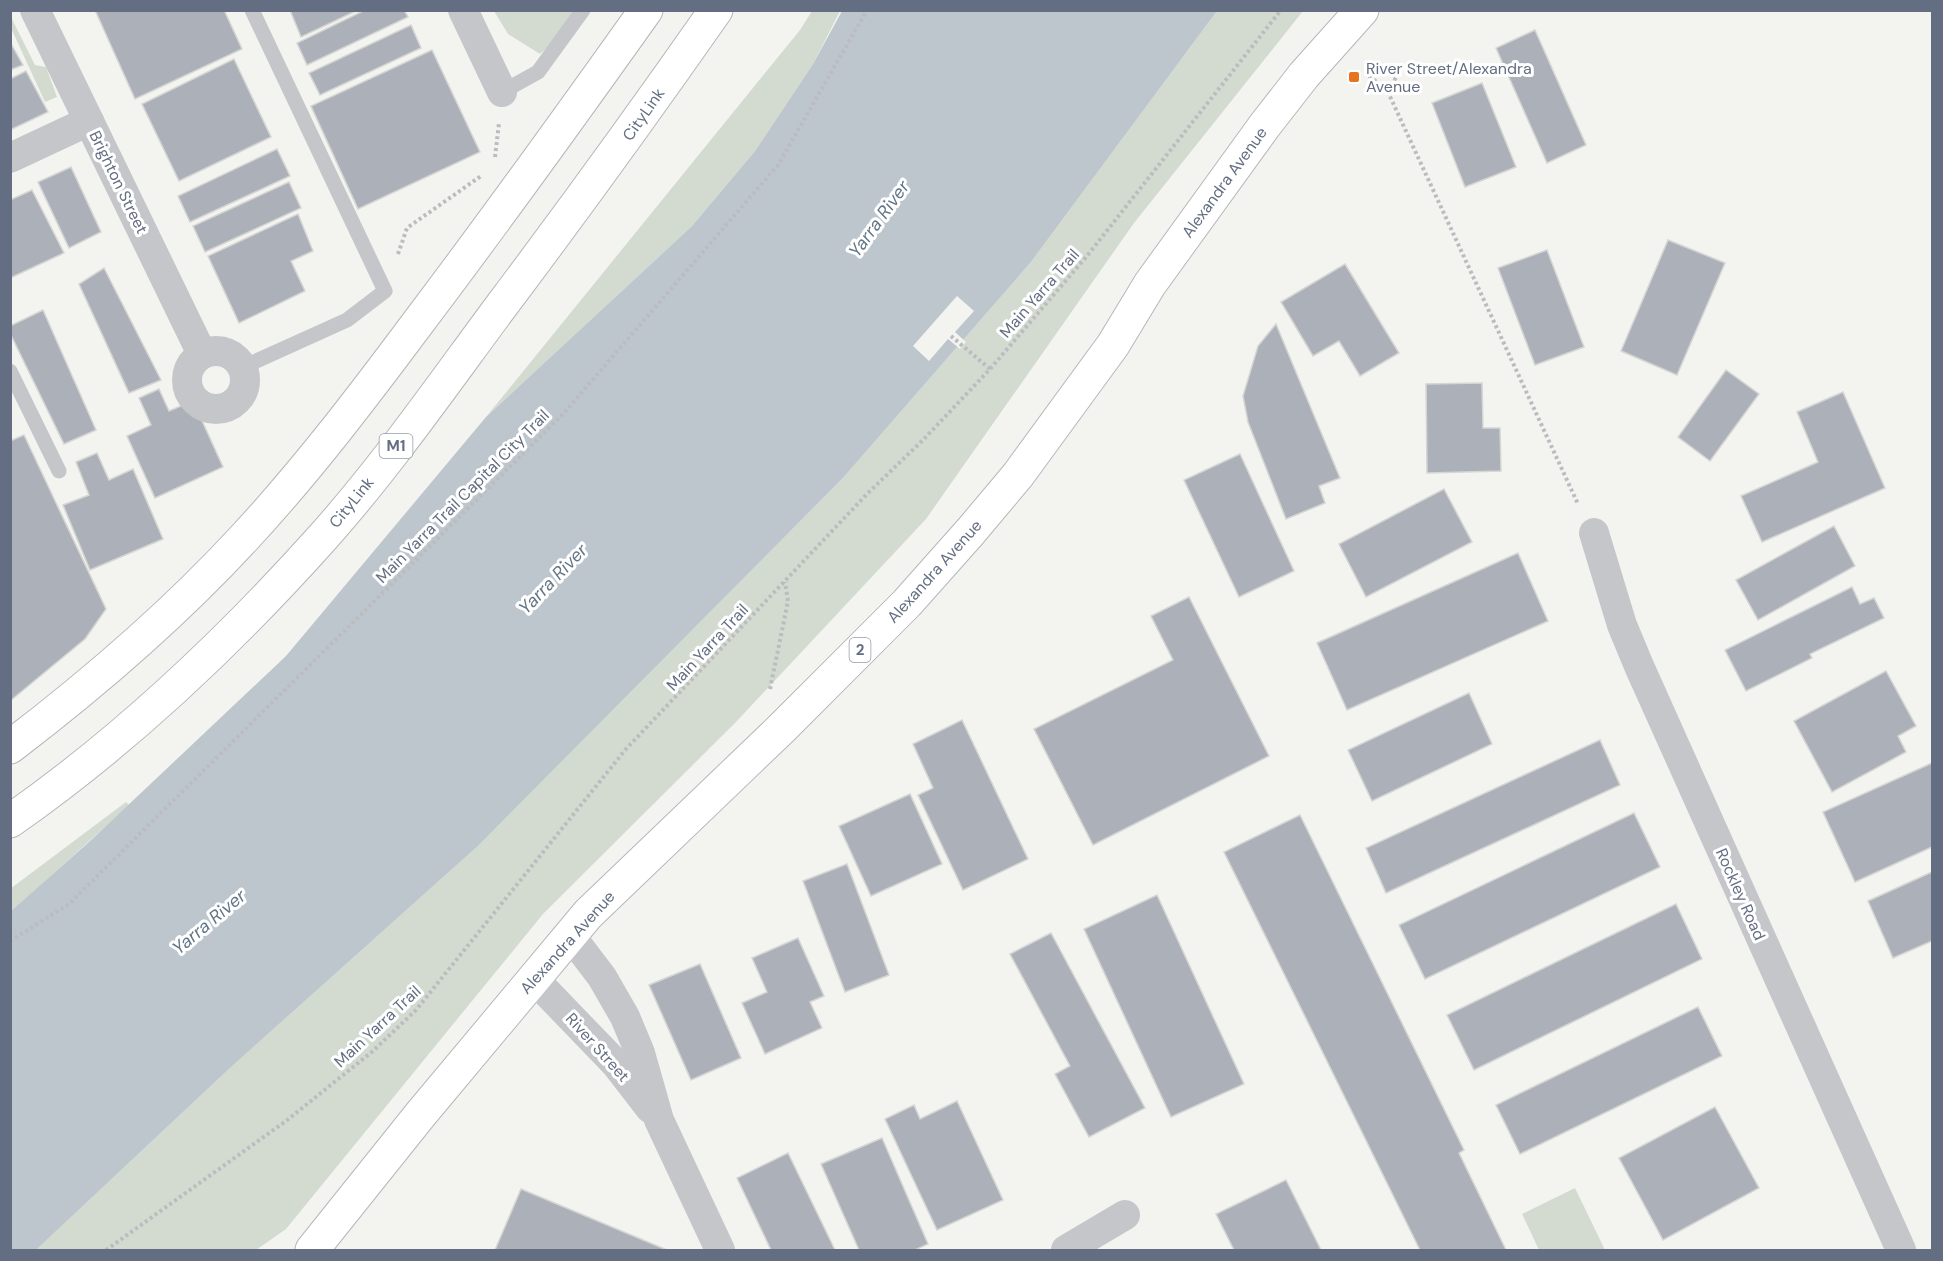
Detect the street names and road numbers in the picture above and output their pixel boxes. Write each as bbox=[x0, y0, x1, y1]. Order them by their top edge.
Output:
street label: CityLink bbox=[618, 84, 669, 145]
street label: Alexandra Avenue bbox=[1177, 123, 1272, 242]
street label: Brighton Street bbox=[85, 127, 153, 237]
street label: Main Yarra Trail bbox=[995, 244, 1084, 342]
street label: Main Yarra Trail Capital City Trail bbox=[371, 405, 554, 588]
road number: M1 bbox=[380, 434, 412, 458]
street label: CityLink bbox=[324, 472, 378, 532]
street label: Alexandra Avenue bbox=[882, 515, 986, 627]
street label: Main Yarra Trail bbox=[662, 600, 753, 695]
road number: 2 bbox=[850, 638, 870, 662]
street label: Rockley Road bbox=[1711, 845, 1770, 943]
street label: Alexandra Avenue bbox=[515, 886, 619, 998]
street label: Main Yarra Trail bbox=[330, 981, 425, 1072]
street label: River Street bbox=[561, 1008, 634, 1086]

